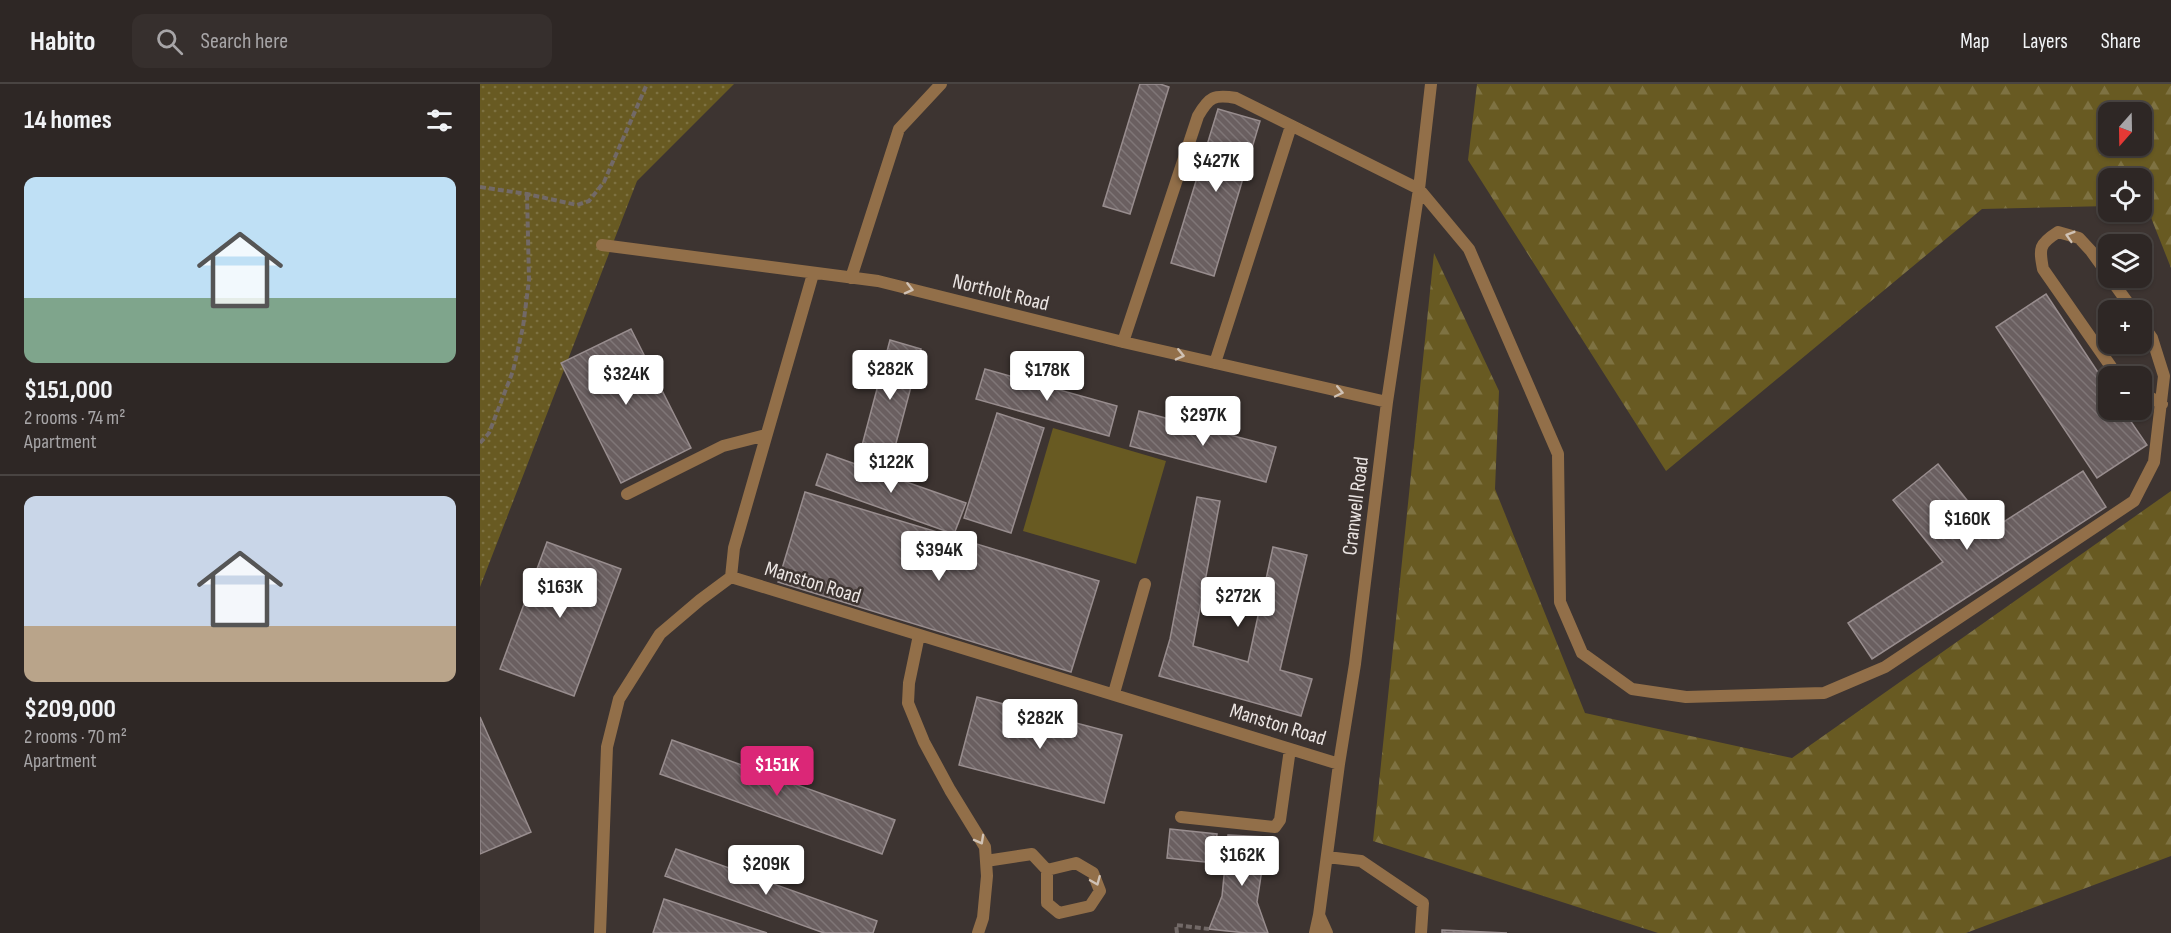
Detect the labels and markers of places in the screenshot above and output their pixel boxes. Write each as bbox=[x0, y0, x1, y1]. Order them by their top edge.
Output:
pin: $427K bbox=[1174, 142, 1258, 193]
pin: $282K bbox=[848, 350, 932, 401]
pin: $178K bbox=[1005, 351, 1089, 402]
pin: $324K bbox=[584, 355, 668, 406]
pin: $297K bbox=[1161, 396, 1245, 447]
pin: $122K bbox=[849, 443, 933, 494]
pin: $160K bbox=[1925, 500, 2009, 551]
pin: $394K bbox=[897, 531, 981, 582]
pin: $163K bbox=[518, 568, 602, 619]
pin: $272K bbox=[1196, 577, 1280, 628]
pin: $282K bbox=[998, 699, 1082, 750]
pin: $151K bbox=[735, 746, 819, 797]
pin: $162K bbox=[1200, 836, 1284, 887]
pin: $209K bbox=[724, 845, 808, 896]

